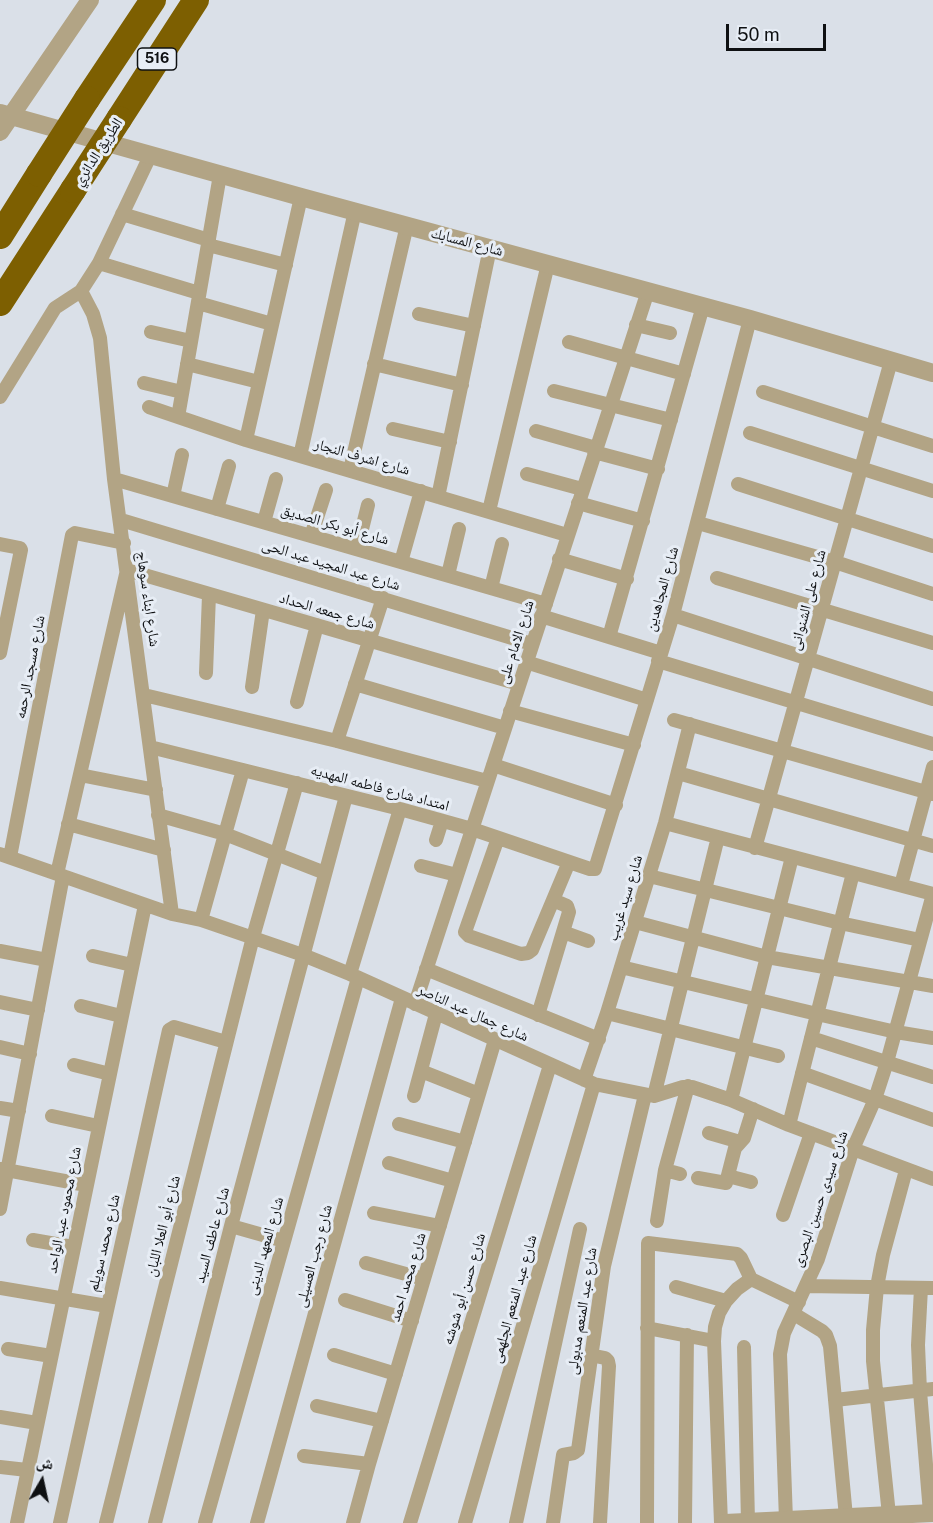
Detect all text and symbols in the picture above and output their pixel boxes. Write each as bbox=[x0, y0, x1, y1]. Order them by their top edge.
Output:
scale bar bbox=[729, 12, 830, 50]
text: 50 m bbox=[737, 24, 780, 45]
road number: 516 bbox=[138, 48, 176, 70]
street label: الطريق الدائري bbox=[69, 115, 127, 189]
street label: شارع المسابك bbox=[429, 224, 505, 260]
street label: شارع اشرف النجار bbox=[312, 435, 412, 479]
street label: شارع أبو بكر الصديق bbox=[279, 501, 391, 549]
street label: شارع عبد المجيد عبد الحى bbox=[260, 535, 402, 595]
street label: شارع المجاهدين bbox=[641, 544, 683, 634]
street label: شارع على الشنوانى bbox=[786, 548, 830, 652]
street label: شارع ابناء سوهاج bbox=[132, 550, 164, 648]
street label: شارع جمعه الحداد bbox=[277, 589, 377, 633]
street label: شارع الامام على bbox=[494, 598, 538, 686]
street label: شارع مسجد الرحمه bbox=[11, 614, 49, 720]
street label: امتداد شارع فاطمه المهديه bbox=[309, 761, 451, 815]
street label: شارع سيد غريب bbox=[603, 853, 647, 943]
street label: شارع جمال عبد الناصر bbox=[415, 980, 531, 1046]
street label: شارع سيدى حسين البصرى bbox=[788, 1129, 852, 1269]
street label: شارع محمود عبد الواحد bbox=[43, 1145, 85, 1275]
street label: شارع أبو العلا اللبان bbox=[142, 1174, 184, 1278]
street label: شارع عاطف السيد bbox=[191, 1185, 233, 1285]
street label: شارع محمد سويلم bbox=[84, 1192, 124, 1294]
street label: شارع المعهد الدينى bbox=[242, 1195, 288, 1297]
street label: شارع رجب العسيلى bbox=[292, 1203, 336, 1309]
street label: شارع محمد احمد bbox=[386, 1230, 430, 1324]
street label: شارع حسن أبو شوشه bbox=[438, 1231, 490, 1347]
street label: شارع عبد المنعم الجلهمى bbox=[487, 1233, 541, 1365]
street label: شارع عبد المنعم مدبولى bbox=[563, 1246, 601, 1376]
north arrow bbox=[12, 1451, 72, 1511]
text: ش bbox=[35, 1452, 55, 1473]

